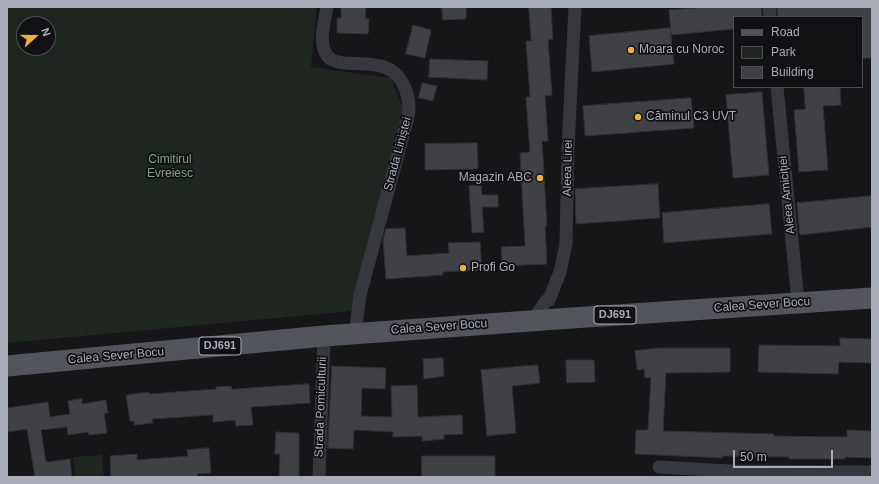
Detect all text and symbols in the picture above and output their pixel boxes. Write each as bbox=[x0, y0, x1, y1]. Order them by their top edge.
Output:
north arrow bbox=[16, 16, 56, 56]
legend bbox=[733, 16, 863, 88]
text: Road bbox=[771, 25, 800, 39]
text: N bbox=[39, 26, 53, 38]
place label: Moara cu Noroc bbox=[639, 43, 724, 57]
marker: Moara cu Noroc bbox=[626, 45, 636, 55]
text: Park bbox=[771, 45, 796, 59]
text: Building bbox=[771, 65, 814, 79]
place label: Căminul C3 UVT bbox=[646, 110, 736, 124]
marker: Căminul C3 UVT bbox=[633, 112, 643, 122]
street label: Strada Liniștei bbox=[381, 115, 415, 193]
street label: Aleea Lirei bbox=[560, 140, 576, 196]
park label: Cimitirul Evreiesc bbox=[147, 153, 193, 181]
street label: Aleea Amiciției bbox=[776, 155, 798, 235]
place label: Magazin ABC bbox=[459, 171, 532, 185]
marker: Magazin ABC bbox=[535, 173, 545, 183]
place label: Profi Go bbox=[471, 261, 515, 275]
marker: Profi Go bbox=[458, 263, 468, 273]
street label: Calea Sever Bocu bbox=[713, 294, 811, 316]
road number: DJ691 bbox=[594, 306, 636, 324]
street label: Calea Sever Bocu bbox=[390, 316, 488, 338]
road number: DJ691 bbox=[199, 337, 241, 355]
street label: Calea Sever Bocu bbox=[67, 345, 165, 367]
street label: Strada Pomiculturii bbox=[312, 356, 330, 458]
scale bar bbox=[735, 442, 835, 468]
text: 50 m bbox=[740, 450, 767, 464]

